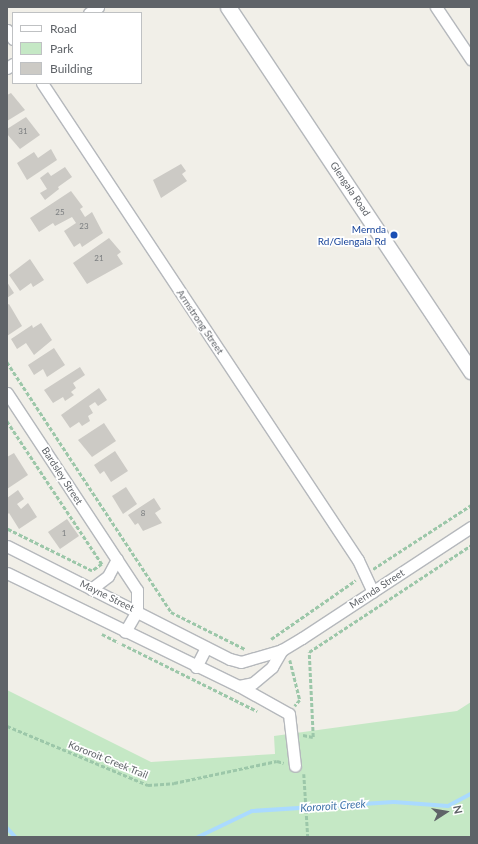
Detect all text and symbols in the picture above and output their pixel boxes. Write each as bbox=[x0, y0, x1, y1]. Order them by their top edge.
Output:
legend bbox=[12, 12, 142, 84]
text: Road bbox=[50, 21, 77, 36]
text: Park bbox=[50, 41, 73, 56]
text: Building bbox=[50, 61, 93, 76]
house number: 31 bbox=[18, 127, 28, 137]
street label: Glengala Road bbox=[327, 160, 373, 218]
house number: 25 bbox=[55, 208, 65, 218]
house number: 23 bbox=[79, 222, 89, 232]
place label: Mernda Rd/Glengala Rd bbox=[318, 223, 386, 246]
marker: Mernda Rd/Glengala Rd bbox=[389, 230, 399, 240]
house number: 21 bbox=[94, 254, 104, 264]
street label: Armstrong Street bbox=[174, 287, 226, 357]
street label: Bardsley Street bbox=[39, 445, 85, 507]
house number: 8 bbox=[141, 509, 145, 519]
house number: 1 bbox=[62, 529, 66, 539]
street label: Mernda Street bbox=[347, 567, 407, 611]
street label: Mayne Street bbox=[78, 578, 136, 614]
street label: Kororoit Creek Trail bbox=[66, 739, 150, 781]
north arrow bbox=[426, 792, 466, 832]
water label: Kororoit Creek bbox=[300, 797, 366, 815]
text: N bbox=[451, 804, 465, 815]

